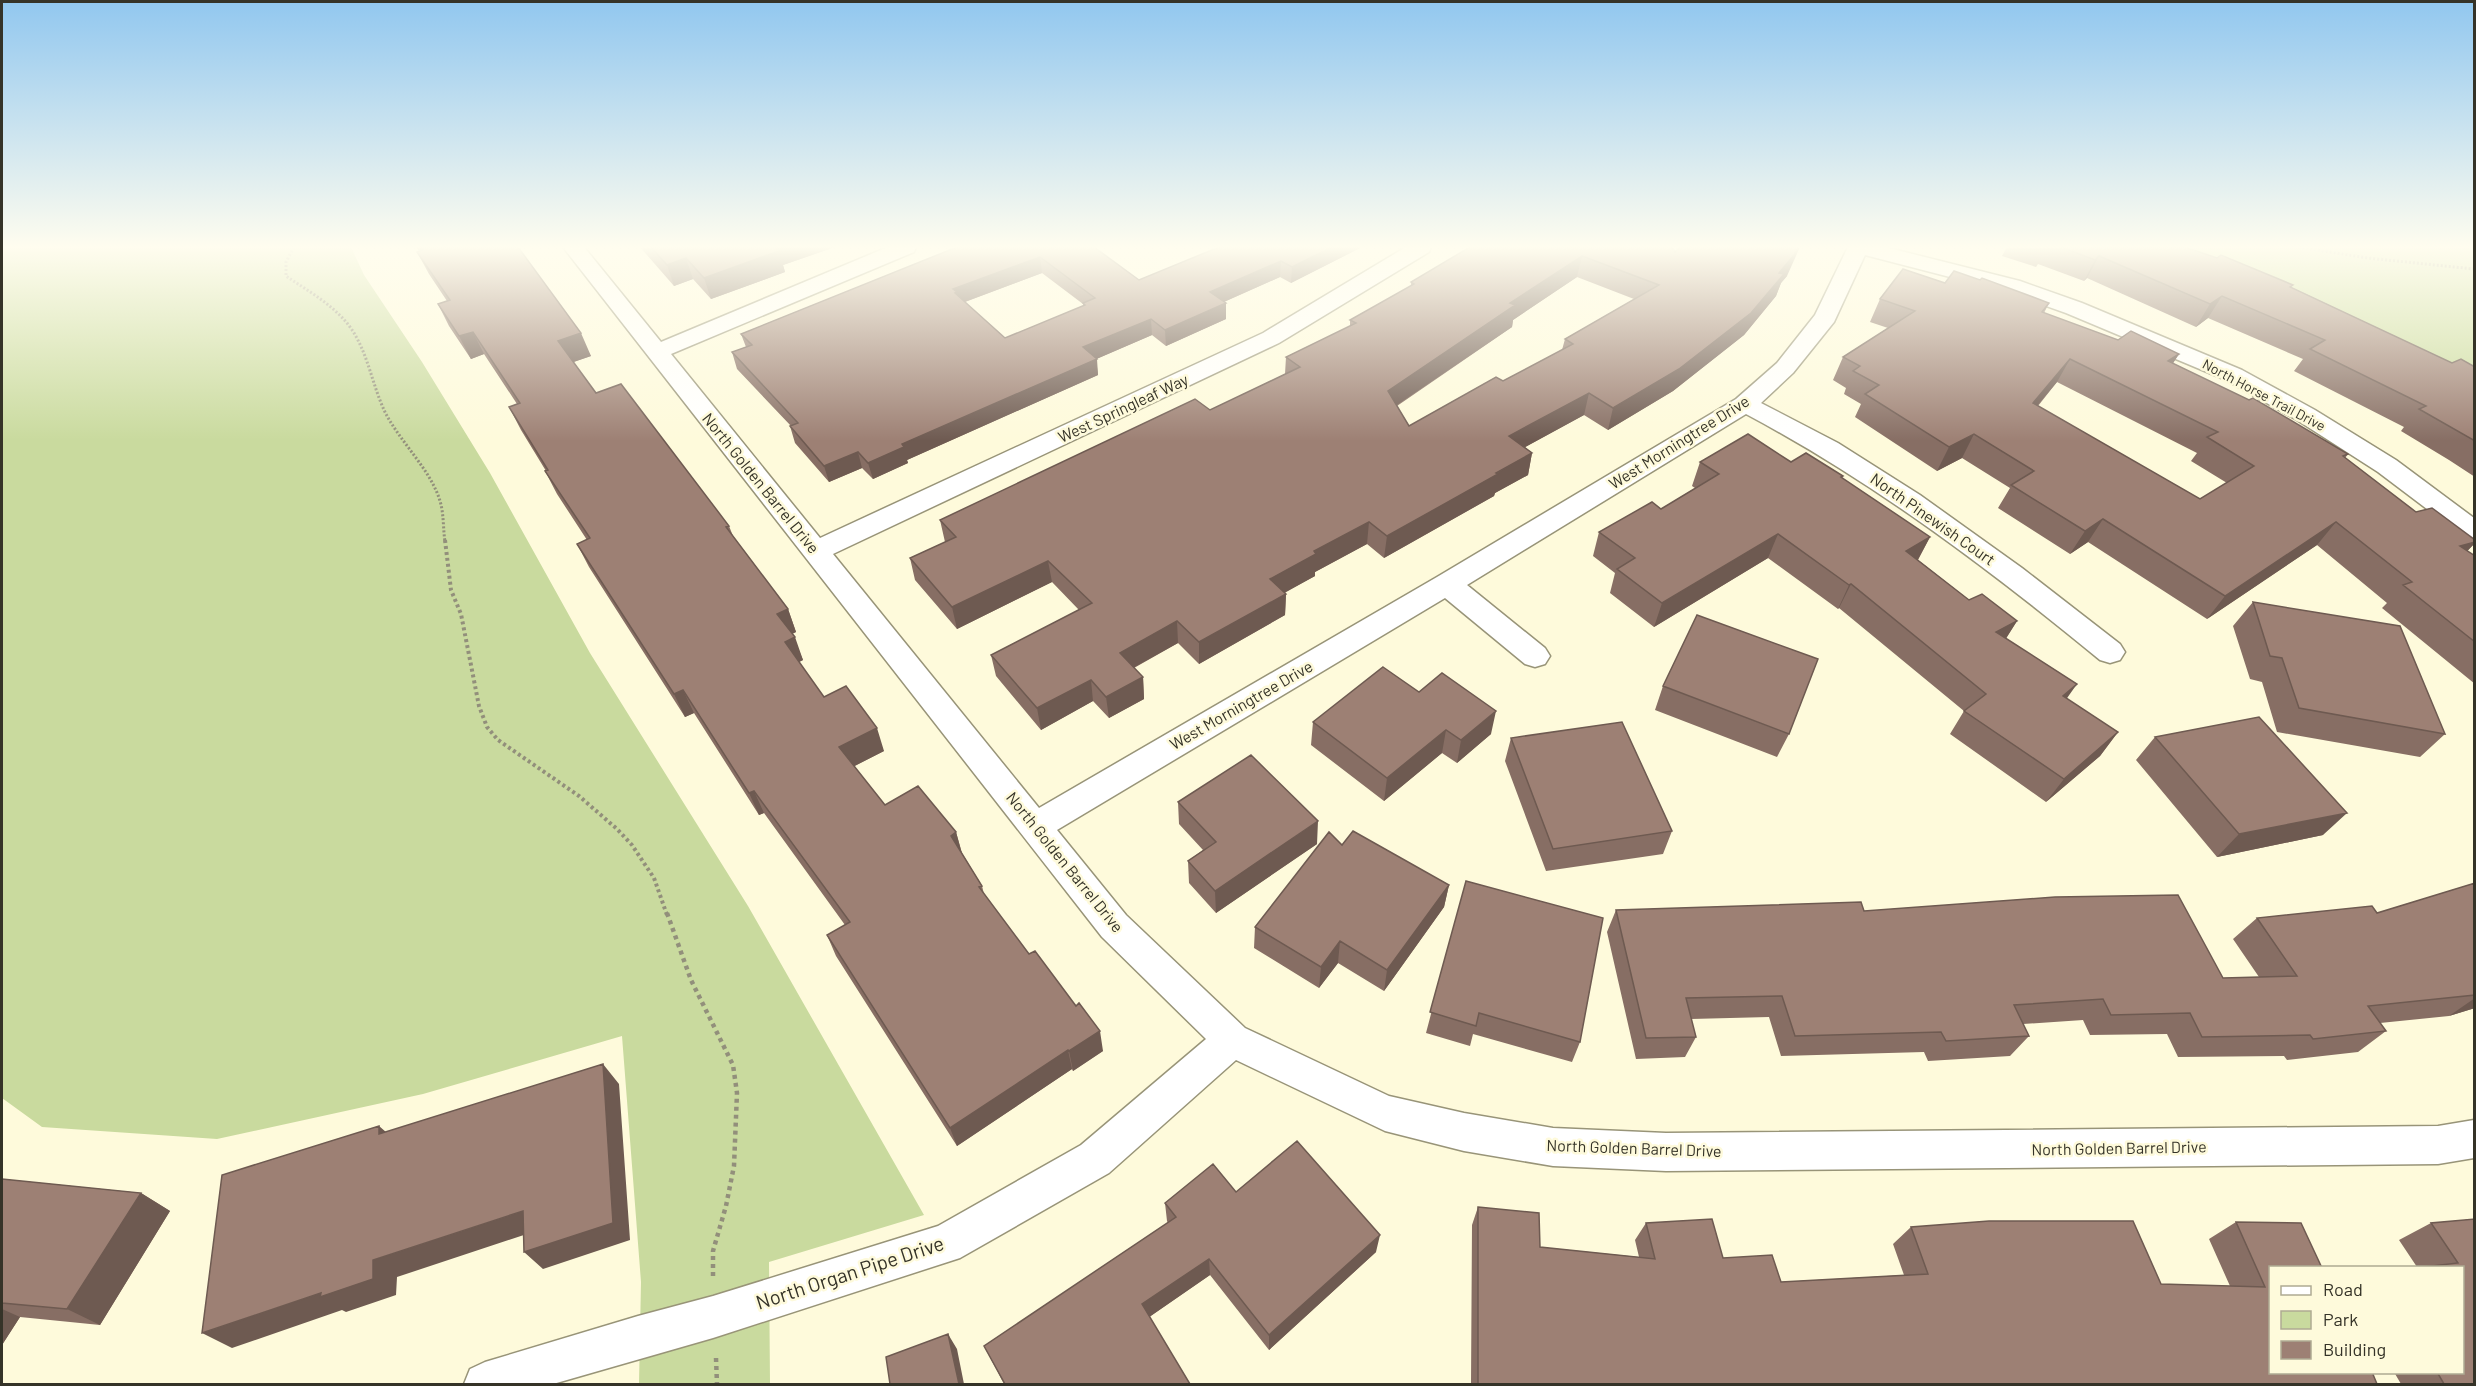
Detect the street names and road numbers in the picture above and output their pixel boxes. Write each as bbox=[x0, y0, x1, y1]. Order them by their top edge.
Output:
street label: North Horse Trail Drive bbox=[2200, 355, 2329, 434]
street label: West Springleaf Way bbox=[1055, 369, 1191, 446]
street label: West Morningtree Drive bbox=[1605, 391, 1752, 492]
street label: North Golden Barrel Drive bbox=[699, 409, 824, 557]
street label: North Pinewish Court bbox=[1867, 468, 1999, 569]
street label: West Morningtree Drive bbox=[1166, 656, 1316, 753]
street label: North Golden Barrel Drive bbox=[1003, 788, 1128, 936]
street label: North Golden Barrel Drive bbox=[1546, 1135, 1722, 1160]
street label: North Golden Barrel Drive bbox=[2031, 1136, 2207, 1159]
street label: North Organ Pipe Drive bbox=[753, 1230, 947, 1314]

